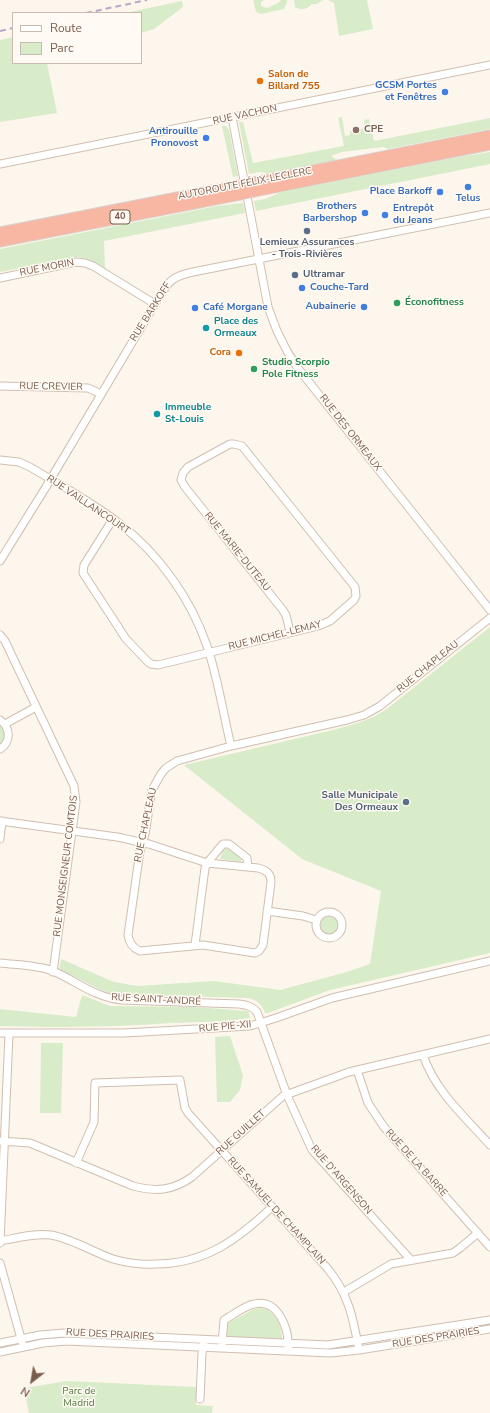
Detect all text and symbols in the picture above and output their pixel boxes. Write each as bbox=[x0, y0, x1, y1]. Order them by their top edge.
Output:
legend bbox=[12, 12, 142, 64]
text: Route bbox=[50, 20, 82, 36]
text: Parc bbox=[50, 40, 73, 56]
place label: Salon de Billard 755 bbox=[268, 69, 320, 92]
marker: Salon de Billard 755 bbox=[255, 76, 265, 86]
place label: GCSM Portes et Fenêtres bbox=[375, 80, 437, 104]
marker: GCSM Portes et Fenêtres bbox=[440, 87, 450, 97]
street label: RUE VACHON bbox=[212, 102, 278, 128]
place label: CPE bbox=[364, 124, 383, 136]
marker: CPE bbox=[351, 125, 361, 135]
place label: Antirouille Pronovost bbox=[149, 126, 198, 150]
marker: Antirouille Pronovost bbox=[201, 133, 211, 143]
street label: AUTOROUTE FÉLIX-LECLERC bbox=[177, 165, 313, 203]
marker: Telus bbox=[463, 182, 473, 192]
place label: Place Barkoff bbox=[370, 186, 432, 198]
marker: Place Barkoff bbox=[435, 187, 445, 197]
place label: Telus bbox=[456, 193, 480, 205]
place label: Brothers Barbershop bbox=[303, 201, 357, 224]
place label: Entrepôt du Jeans bbox=[393, 203, 433, 226]
marker: Brothers Barbershop bbox=[360, 208, 370, 218]
road number: 40 bbox=[110, 210, 130, 224]
marker: Entrepôt du Jeans bbox=[380, 210, 390, 220]
marker: Lemieux Assurances - Trois-Rivières bbox=[302, 226, 312, 236]
place label: Lemieux Assurances - Trois-Rivières bbox=[260, 237, 354, 260]
street label: RUE MORIN bbox=[19, 257, 75, 279]
place label: Ultramar bbox=[303, 269, 345, 281]
marker: Ultramar bbox=[290, 270, 300, 280]
street label: RUE BARKOFF bbox=[128, 280, 174, 344]
place label: Couche-Tard bbox=[310, 282, 369, 294]
marker: Couche-Tard bbox=[297, 283, 307, 293]
place label: Éconofitness bbox=[405, 297, 464, 309]
marker: Éconofitness bbox=[392, 298, 402, 308]
place label: Aubainerie bbox=[306, 301, 356, 313]
place label: Café Morgane bbox=[203, 302, 268, 314]
marker: Aubainerie bbox=[359, 302, 369, 312]
marker: Café Morgane bbox=[190, 303, 200, 313]
place label: Place des Ormeaux bbox=[214, 316, 258, 340]
marker: Place des Ormeaux bbox=[201, 323, 211, 333]
place label: Cora bbox=[209, 347, 231, 359]
marker: Cora bbox=[234, 348, 244, 358]
place label: Studio Scorpio Pole Fitness bbox=[262, 357, 330, 380]
marker: Studio Scorpio Pole Fitness bbox=[249, 364, 259, 374]
street label: RUE CREVIER bbox=[19, 380, 83, 394]
street label: RUE DES ORMEAUX bbox=[316, 392, 384, 474]
place label: Immeuble St-Louis bbox=[165, 402, 211, 426]
marker: Immeuble St-Louis bbox=[152, 409, 162, 419]
street label: RUE VAILLANCOURT bbox=[44, 473, 132, 537]
street label: RUE MARIE-DUTEAU bbox=[201, 510, 273, 594]
street label: RUE MICHEL-LEMAY bbox=[227, 619, 323, 653]
street label: RUE CHAPLEAU bbox=[395, 638, 461, 696]
street label: RUE CHAPLEAU bbox=[132, 787, 160, 863]
place label: Salle Municipale Des Ormeaux bbox=[322, 790, 398, 814]
street label: RUE MONSEIGNEUR COMTOIS bbox=[51, 795, 81, 937]
marker: Salle Municipale Des Ormeaux bbox=[401, 797, 411, 807]
street label: RUE SAINT-ANDRÉ bbox=[111, 992, 201, 1008]
street label: RUE PIE-XII bbox=[198, 1019, 252, 1035]
street label: RUE GUILLET bbox=[214, 1108, 268, 1158]
street label: RUE DE LA BARRE bbox=[383, 1127, 449, 1199]
street label: RUE D'ARGENSON bbox=[308, 1143, 374, 1217]
street label: RUE SAMUEL DE CHAMPLAIN bbox=[225, 1155, 327, 1267]
street label: RUE DES PRAIRIES bbox=[392, 1325, 480, 1351]
street label: RUE DES PRAIRIES bbox=[66, 1327, 154, 1343]
north arrow bbox=[12, 1361, 52, 1401]
text: N bbox=[18, 1383, 33, 1400]
park label: Parc de Madrid bbox=[62, 1386, 96, 1410]

